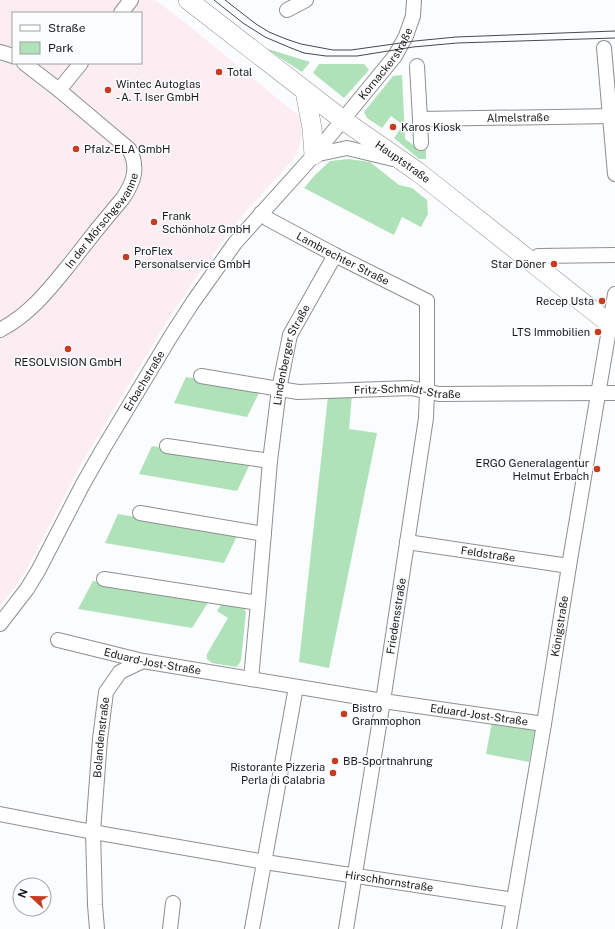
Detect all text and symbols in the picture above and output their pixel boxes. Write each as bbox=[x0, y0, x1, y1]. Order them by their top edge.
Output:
legend bbox=[12, 12, 142, 64]
text: Straße bbox=[48, 21, 86, 35]
street label: Kornackerstraße bbox=[356, 26, 414, 102]
text: Park bbox=[48, 41, 74, 55]
place label: Total bbox=[227, 66, 252, 78]
marker: Total bbox=[214, 67, 224, 77]
place label: Wintec Autoglas - A. T. Iser GmbH bbox=[116, 78, 201, 103]
marker: Wintec Autoglas - A. T. Iser GmbH bbox=[103, 85, 113, 95]
street label: Almelstraße bbox=[487, 111, 549, 124]
place label: Karos Kiosk bbox=[401, 121, 461, 133]
marker: Karos Kiosk bbox=[388, 122, 398, 132]
street label: Hauptstraße bbox=[373, 138, 433, 185]
place label: Pfalz-ELA GmbH bbox=[84, 143, 170, 155]
marker: Pfalz-ELA GmbH bbox=[71, 144, 81, 154]
street label: In der Mörschgewanne bbox=[63, 172, 140, 271]
place label: Frank Schönholz GmbH bbox=[162, 210, 251, 235]
marker: Frank Schönholz GmbH bbox=[149, 217, 159, 227]
street label: Lambrechter Straße bbox=[295, 230, 391, 287]
place label: ProFlex Personalservice GmbH bbox=[134, 245, 251, 270]
marker: ProFlex Personalservice GmbH bbox=[121, 252, 131, 262]
place label: Star Döner bbox=[491, 258, 546, 270]
marker: Star Döner bbox=[549, 259, 559, 269]
place label: Recep Usta bbox=[536, 295, 594, 307]
marker: Recep Usta bbox=[597, 296, 607, 306]
street label: Lindenberger Straße bbox=[271, 302, 312, 406]
place label: LTS Immobilien bbox=[512, 326, 590, 338]
marker: LTS Immobilien bbox=[593, 327, 603, 337]
marker: RESOLVISION GmbH bbox=[63, 344, 73, 354]
street label: Erbachstraße bbox=[121, 349, 167, 413]
place label: RESOLVISION GmbH bbox=[14, 356, 122, 368]
street label: Fritz-Schmidt-Straße bbox=[354, 382, 461, 400]
place label: ERGO Generalagentur Helmut Erbach bbox=[476, 457, 589, 482]
marker: ERGO Generalagentur Helmut Erbach bbox=[592, 464, 602, 474]
street label: Feldstraße bbox=[460, 544, 516, 564]
street label: Friedensstraße bbox=[384, 577, 408, 655]
street label: Königstraße bbox=[549, 595, 570, 658]
street label: Eduard-Jost-Straße bbox=[103, 646, 202, 677]
street label: Bolandenstraße bbox=[91, 696, 111, 778]
place label: Bistro Grammophon bbox=[352, 702, 421, 727]
street label: Eduard-Jost-Straße bbox=[429, 702, 529, 728]
marker: Bistro Grammophon bbox=[339, 709, 349, 719]
place label: BB-Sportnahrung bbox=[343, 755, 433, 767]
marker: BB-Sportnahrung bbox=[330, 756, 340, 766]
place label: Ristorante Pizzeria Perla di Calabria bbox=[230, 761, 325, 786]
marker: Ristorante Pizzeria Perla di Calabria bbox=[328, 768, 338, 778]
street label: Hirschhornstraße bbox=[344, 868, 434, 894]
north arrow bbox=[12, 877, 52, 917]
text: N bbox=[16, 887, 30, 899]

